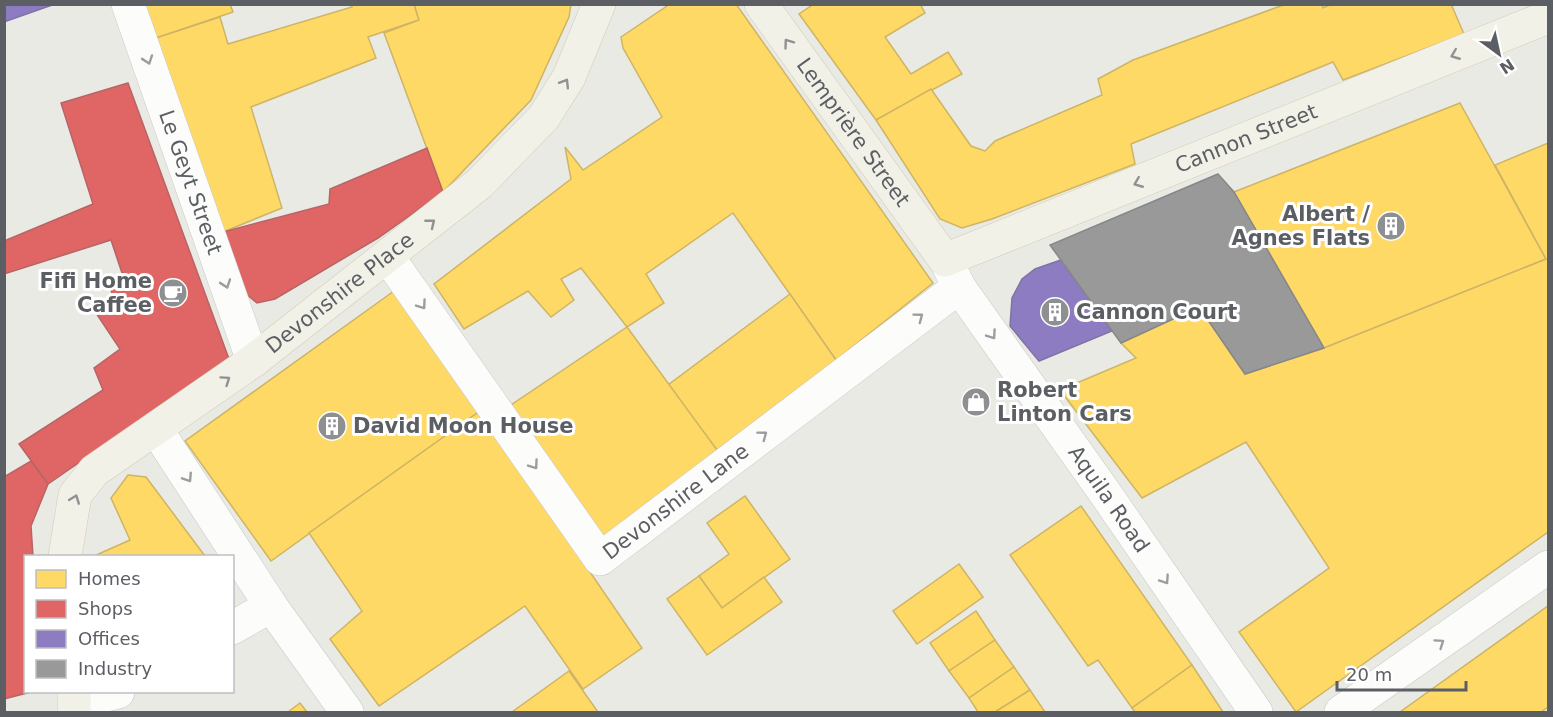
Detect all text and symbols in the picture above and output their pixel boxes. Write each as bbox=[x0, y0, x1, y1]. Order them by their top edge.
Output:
north arrow bbox=[1469, 24, 1529, 84]
one-way arrow bbox=[784, 38, 795, 49]
one-way arrow bbox=[1451, 48, 1462, 60]
street label: Lemprière Street bbox=[792, 53, 915, 211]
one-way arrow bbox=[140, 54, 153, 65]
text: N bbox=[1496, 55, 1518, 78]
one-way arrow bbox=[557, 79, 569, 89]
street label: Cannon Street bbox=[1172, 99, 1321, 178]
street label: Le Geyt Street bbox=[154, 107, 227, 258]
one-way arrow bbox=[1133, 175, 1144, 188]
place label: Albert / Agnes Flats bbox=[1231, 202, 1370, 250]
building icon: Albert / Agnes Flats bbox=[1375, 210, 1407, 242]
one-way arrow bbox=[424, 219, 435, 230]
street label: Devonshire Place bbox=[261, 228, 419, 358]
place label: Fifi Home Caffee bbox=[39, 269, 152, 317]
cafe icon: Fifi Home Caffee bbox=[157, 277, 189, 309]
one-way arrow bbox=[218, 278, 231, 288]
building icon: Cannon Court bbox=[1039, 296, 1071, 328]
one-way arrow bbox=[415, 298, 426, 309]
place label: Cannon Court bbox=[1076, 300, 1237, 324]
one-way arrow bbox=[912, 313, 923, 324]
one-way arrow bbox=[985, 328, 996, 339]
one-way arrow bbox=[219, 376, 230, 387]
place label: Robert Linton Cars bbox=[997, 378, 1132, 426]
shop icon: Robert Linton Cars bbox=[960, 386, 992, 418]
building icon: David Moon House bbox=[316, 410, 348, 442]
place label: David Moon House bbox=[353, 414, 574, 438]
one-way arrow bbox=[757, 431, 768, 442]
street label: Devonshire Lane bbox=[598, 439, 753, 564]
street label: Aquila Road bbox=[1063, 441, 1154, 557]
one-way arrow bbox=[527, 458, 538, 469]
one-way arrow bbox=[180, 471, 191, 482]
one-way arrow bbox=[68, 495, 80, 506]
legend bbox=[24, 555, 234, 693]
text: Homes bbox=[78, 568, 141, 589]
one-way arrow bbox=[1158, 573, 1169, 584]
text: Shops bbox=[78, 598, 133, 619]
text: Offices bbox=[78, 628, 140, 649]
one-way arrow bbox=[1434, 639, 1445, 650]
scale bar bbox=[1337, 654, 1466, 692]
text: Industry bbox=[78, 658, 152, 679]
text: 20 m bbox=[1346, 664, 1392, 685]

